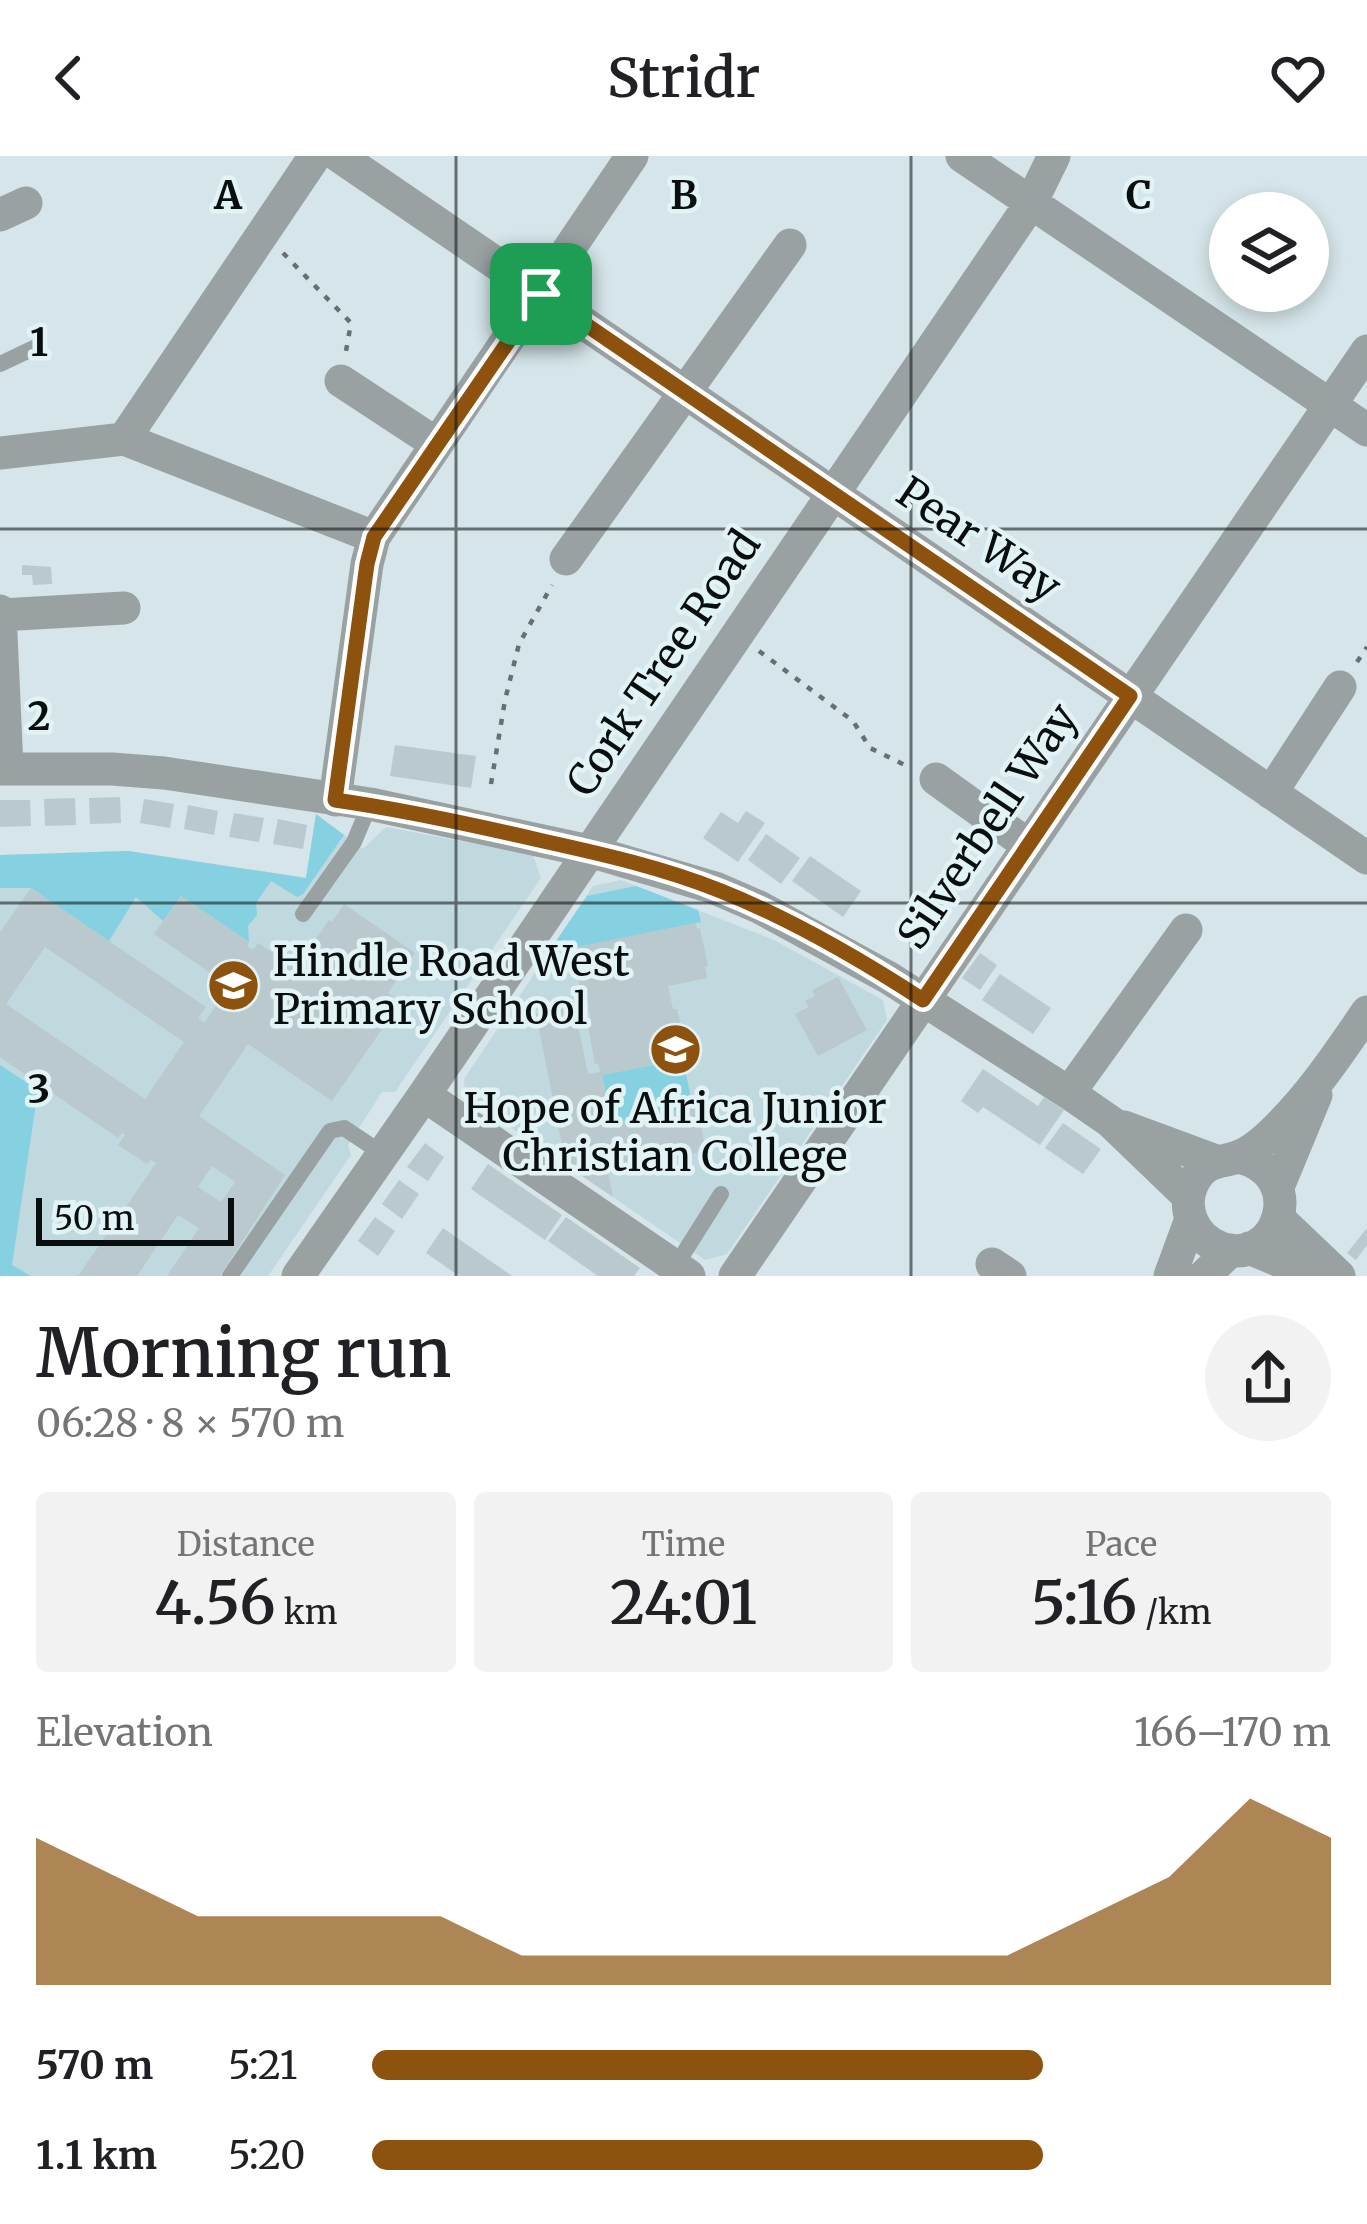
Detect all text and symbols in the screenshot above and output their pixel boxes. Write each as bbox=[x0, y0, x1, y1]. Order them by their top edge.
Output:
text: Stridr bbox=[607, 44, 760, 112]
icon: back bbox=[36, 45, 102, 111]
icon: heart bbox=[1265, 45, 1331, 111]
text: A bbox=[213, 171, 243, 220]
text: B bbox=[670, 171, 698, 220]
text: C bbox=[1126, 171, 1152, 220]
map controls bbox=[1209, 192, 1329, 312]
button: layers bbox=[1209, 192, 1329, 312]
pin bbox=[490, 243, 592, 345]
icon: arrive bbox=[508, 261, 574, 327]
text: 1 bbox=[30, 318, 48, 367]
street label: Pear Way bbox=[887, 465, 1071, 613]
street label: Cork Tree Road bbox=[555, 520, 771, 806]
text: 2 bbox=[28, 692, 50, 741]
street label: Silverbell Way bbox=[886, 693, 1088, 958]
place label: Hindle Road West Primary School bbox=[273, 935, 630, 1035]
school or university icon: Hindle Road West Primary School bbox=[206, 957, 262, 1013]
school or university icon: Hope of Africa Junior Christian College bbox=[647, 1021, 703, 1077]
text: 3 bbox=[28, 1065, 50, 1114]
place label: Hope of Africa Junior Christian College bbox=[463, 1082, 887, 1183]
scale bar bbox=[36, 1192, 234, 1245]
text: 50 m bbox=[54, 1198, 135, 1239]
text: Morning run bbox=[36, 1312, 451, 1395]
button: share bbox=[1205, 1315, 1331, 1441]
text: 06:28 · 8 × 570 m bbox=[36, 1399, 344, 1448]
text: Distance bbox=[177, 1524, 315, 1565]
text: Time bbox=[642, 1524, 725, 1565]
text: Pace bbox=[1085, 1524, 1157, 1565]
text: 4.56 bbox=[154, 1565, 276, 1640]
text: 24:01 bbox=[610, 1565, 757, 1640]
text: 5:16 bbox=[1031, 1565, 1137, 1640]
text: km bbox=[276, 1592, 337, 1633]
text: /km bbox=[1137, 1592, 1212, 1633]
text: Elevation bbox=[36, 1708, 213, 1757]
text: 166–170 m bbox=[1134, 1708, 1331, 1757]
text: 570 m bbox=[36, 2041, 153, 2090]
text: 5:21 bbox=[228, 2041, 297, 2090]
text: 1.1 km bbox=[36, 2131, 157, 2180]
text: 5:20 bbox=[228, 2131, 305, 2180]

